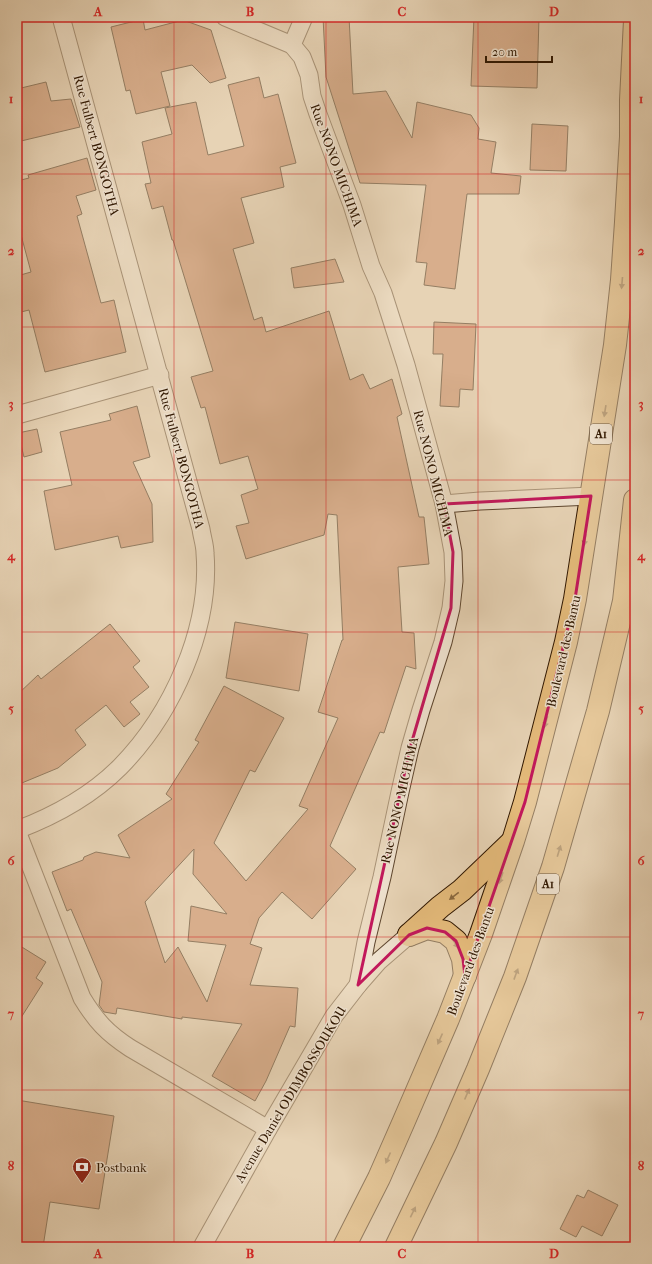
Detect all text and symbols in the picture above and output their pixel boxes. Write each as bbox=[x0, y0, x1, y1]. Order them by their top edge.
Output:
text: A bbox=[93, 4, 103, 19]
text: B bbox=[246, 4, 255, 19]
text: C bbox=[398, 4, 407, 19]
text: D bbox=[549, 4, 559, 19]
scale bar bbox=[486, 38, 552, 64]
text: 20 m bbox=[492, 45, 517, 59]
street label: Rue Fulbert BONGOTHA bbox=[70, 73, 123, 218]
text: 1 bbox=[9, 91, 14, 106]
text: 1 bbox=[639, 91, 644, 106]
street label: Rue NONO MICHIMA bbox=[307, 102, 366, 229]
text: 2 bbox=[8, 243, 15, 258]
text: 2 bbox=[638, 243, 645, 258]
one-way arrow bbox=[618, 277, 625, 289]
street label: Rue Fulbert BONGOTHA bbox=[155, 386, 208, 531]
text: 3 bbox=[8, 396, 14, 412]
text: 3 bbox=[638, 396, 644, 412]
one-way arrow bbox=[602, 405, 608, 418]
street label: Rue NONO MICHIMA bbox=[411, 408, 457, 538]
road number: A1 bbox=[590, 424, 612, 444]
one-way arrow bbox=[582, 534, 588, 546]
text: 4 bbox=[6, 548, 16, 564]
text: 4 bbox=[636, 548, 646, 564]
street label: Boulevard des Bantu bbox=[543, 593, 584, 709]
text: 5 bbox=[8, 701, 14, 716]
text: 5 bbox=[638, 701, 644, 716]
one-way arrow bbox=[543, 716, 549, 728]
street label: Rue NONO MICHIMA bbox=[378, 735, 422, 865]
one-way arrow bbox=[556, 844, 562, 856]
text: 6 bbox=[7, 853, 15, 868]
text: 6 bbox=[637, 853, 645, 868]
one-way arrow bbox=[497, 872, 503, 884]
road number: A1 bbox=[537, 874, 559, 894]
one-way arrow bbox=[449, 892, 460, 900]
street label: Boulevard des Bantu bbox=[444, 904, 497, 1018]
one-way arrow bbox=[452, 938, 459, 949]
one-way arrow bbox=[514, 967, 520, 979]
street label: Avenue Daniel ODIMBOSSOUKOU bbox=[231, 1003, 349, 1186]
text: 7 bbox=[7, 1006, 15, 1021]
text: 7 bbox=[637, 1006, 645, 1021]
one-way arrow bbox=[437, 1033, 443, 1044]
one-way arrow bbox=[464, 1088, 470, 1100]
one-way arrow bbox=[384, 1152, 390, 1164]
bank icon: Postbank bbox=[71, 1156, 93, 1184]
text: 8 bbox=[8, 1158, 15, 1173]
text: 8 bbox=[638, 1158, 645, 1173]
place label: Postbank bbox=[96, 1160, 147, 1175]
one-way arrow bbox=[410, 1206, 416, 1218]
text: A bbox=[93, 1246, 103, 1261]
text: B bbox=[246, 1246, 255, 1261]
text: C bbox=[398, 1246, 407, 1261]
text: D bbox=[549, 1246, 559, 1261]

